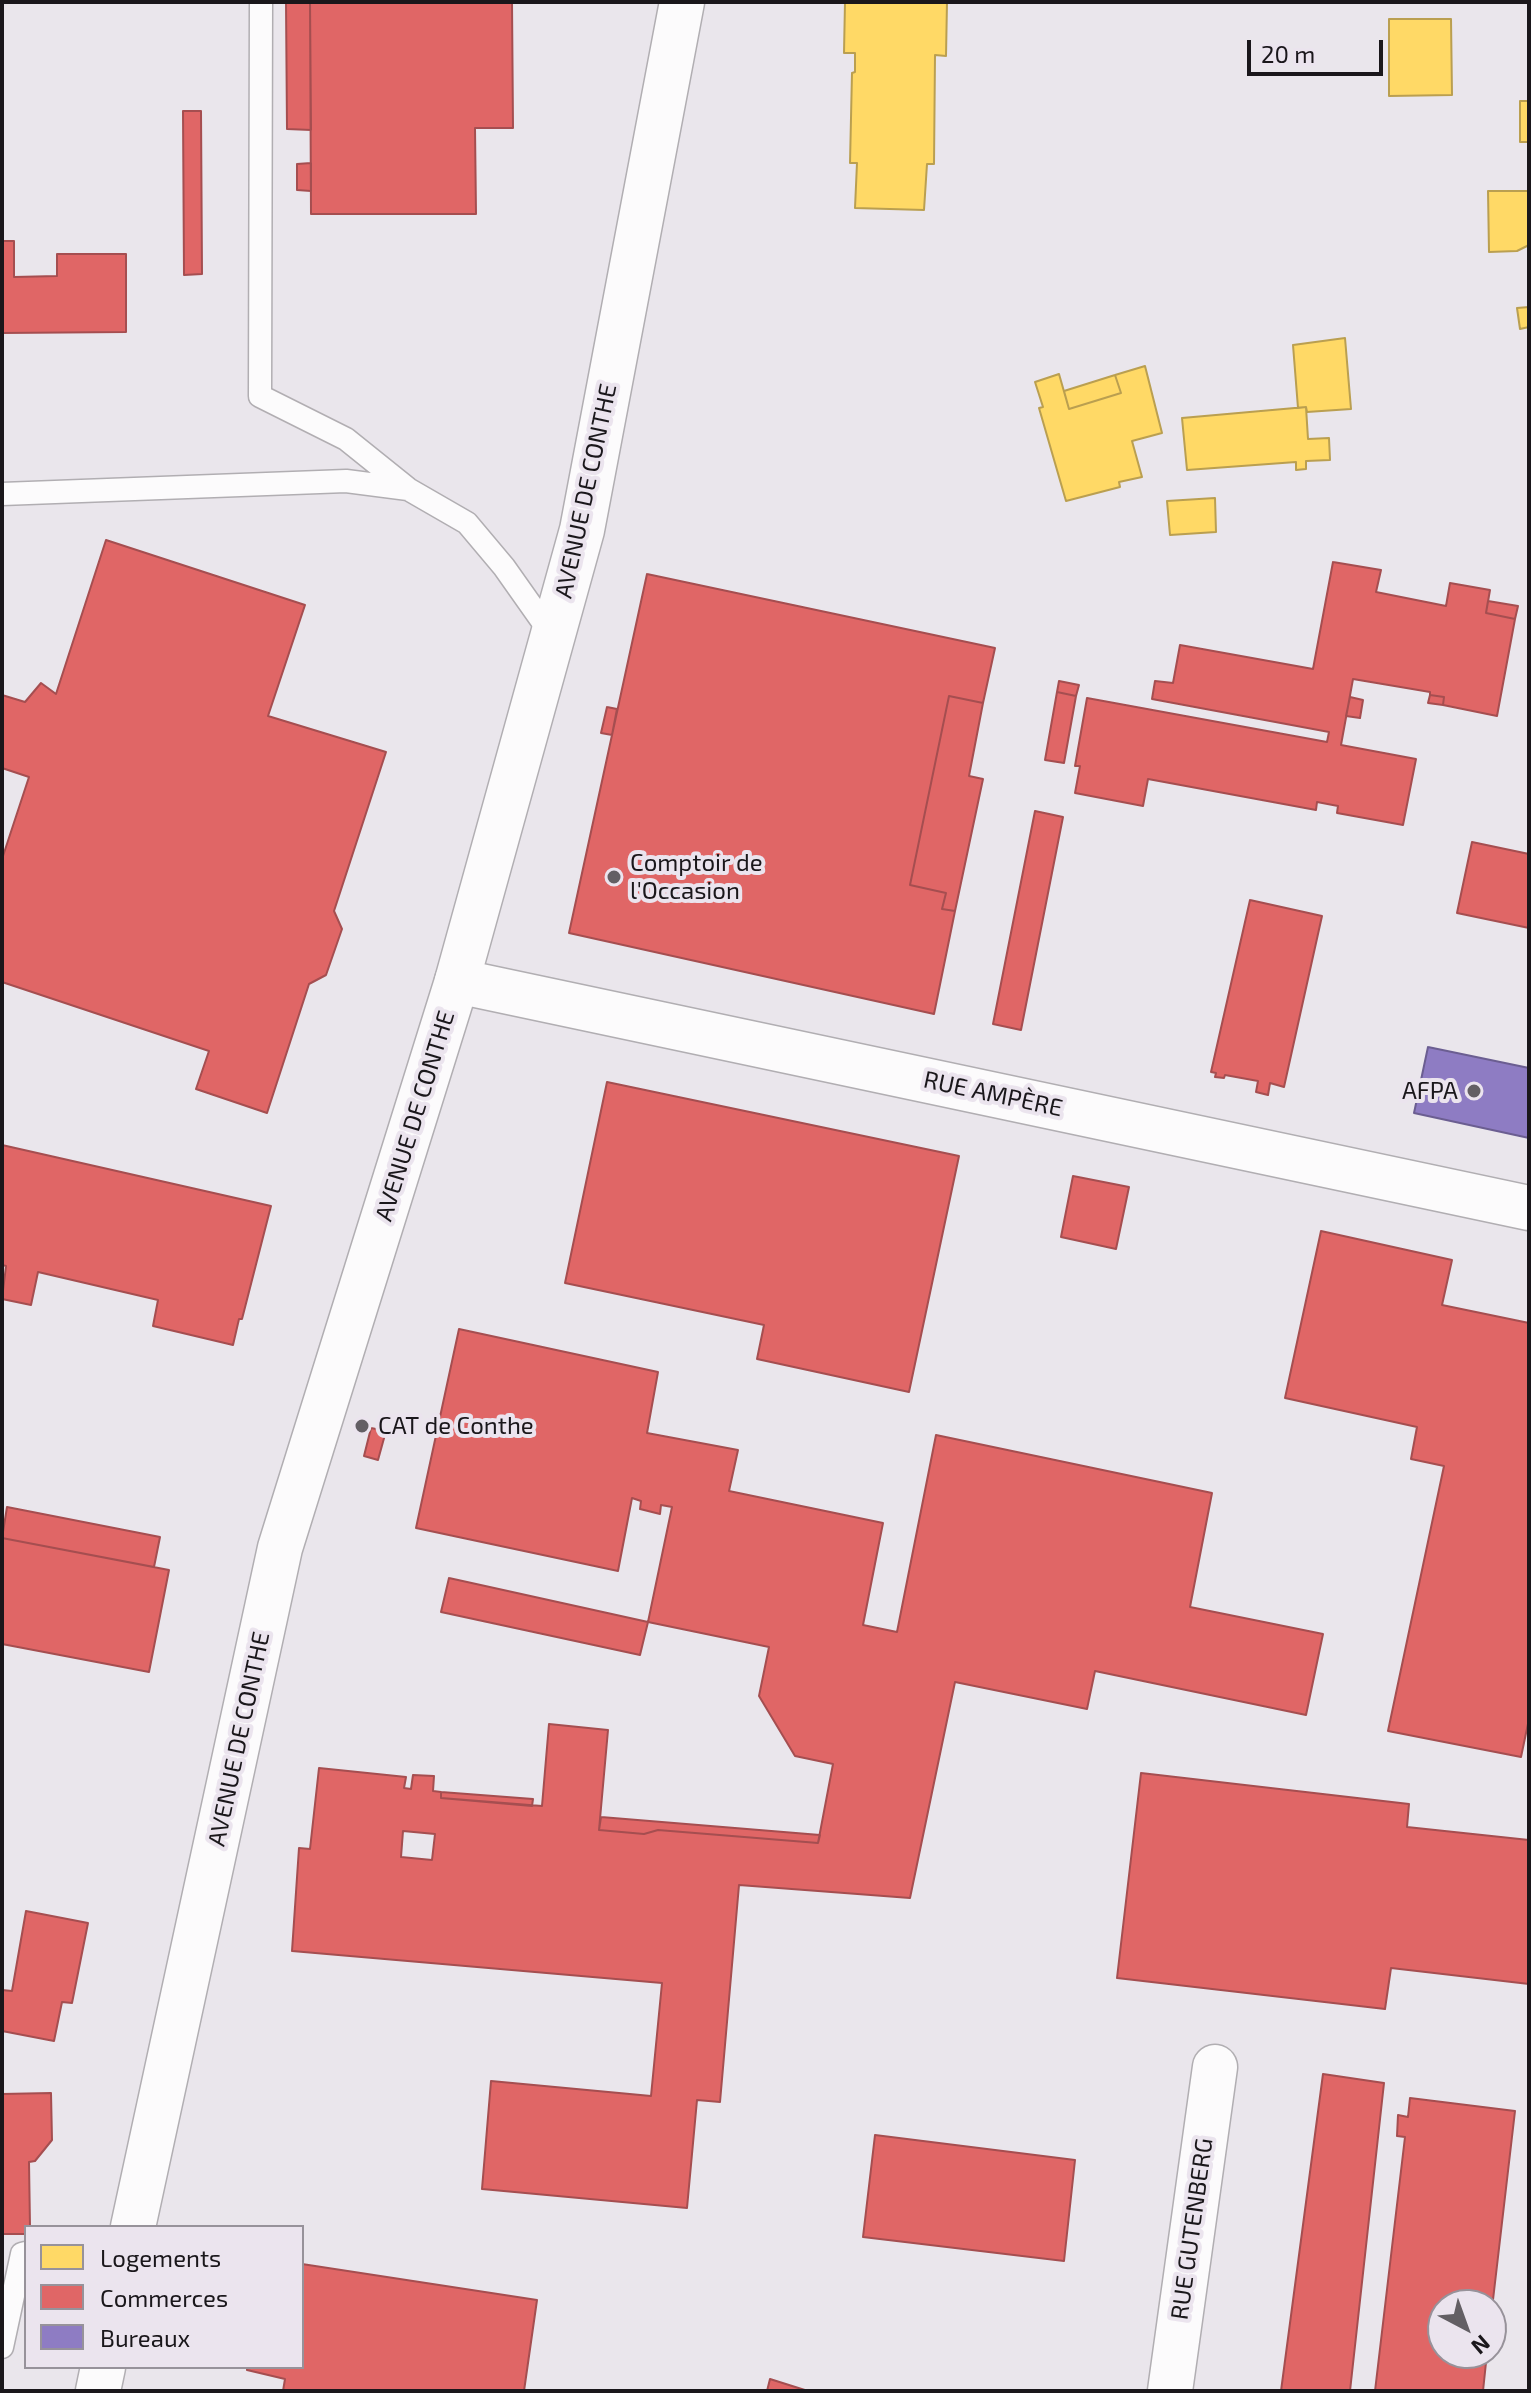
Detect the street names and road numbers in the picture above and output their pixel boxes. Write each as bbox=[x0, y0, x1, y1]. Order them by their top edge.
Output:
street label: AVENUE DE CONTHE bbox=[549, 381, 623, 601]
street label: AVENUE DE CONTHE bbox=[369, 1007, 461, 1225]
street label: RUE AMPÈRE bbox=[921, 1065, 1065, 1123]
street label: AVENUE DE CONTHE bbox=[202, 1629, 276, 1849]
street label: RUE GUTENBERG bbox=[1165, 2136, 1219, 2322]

